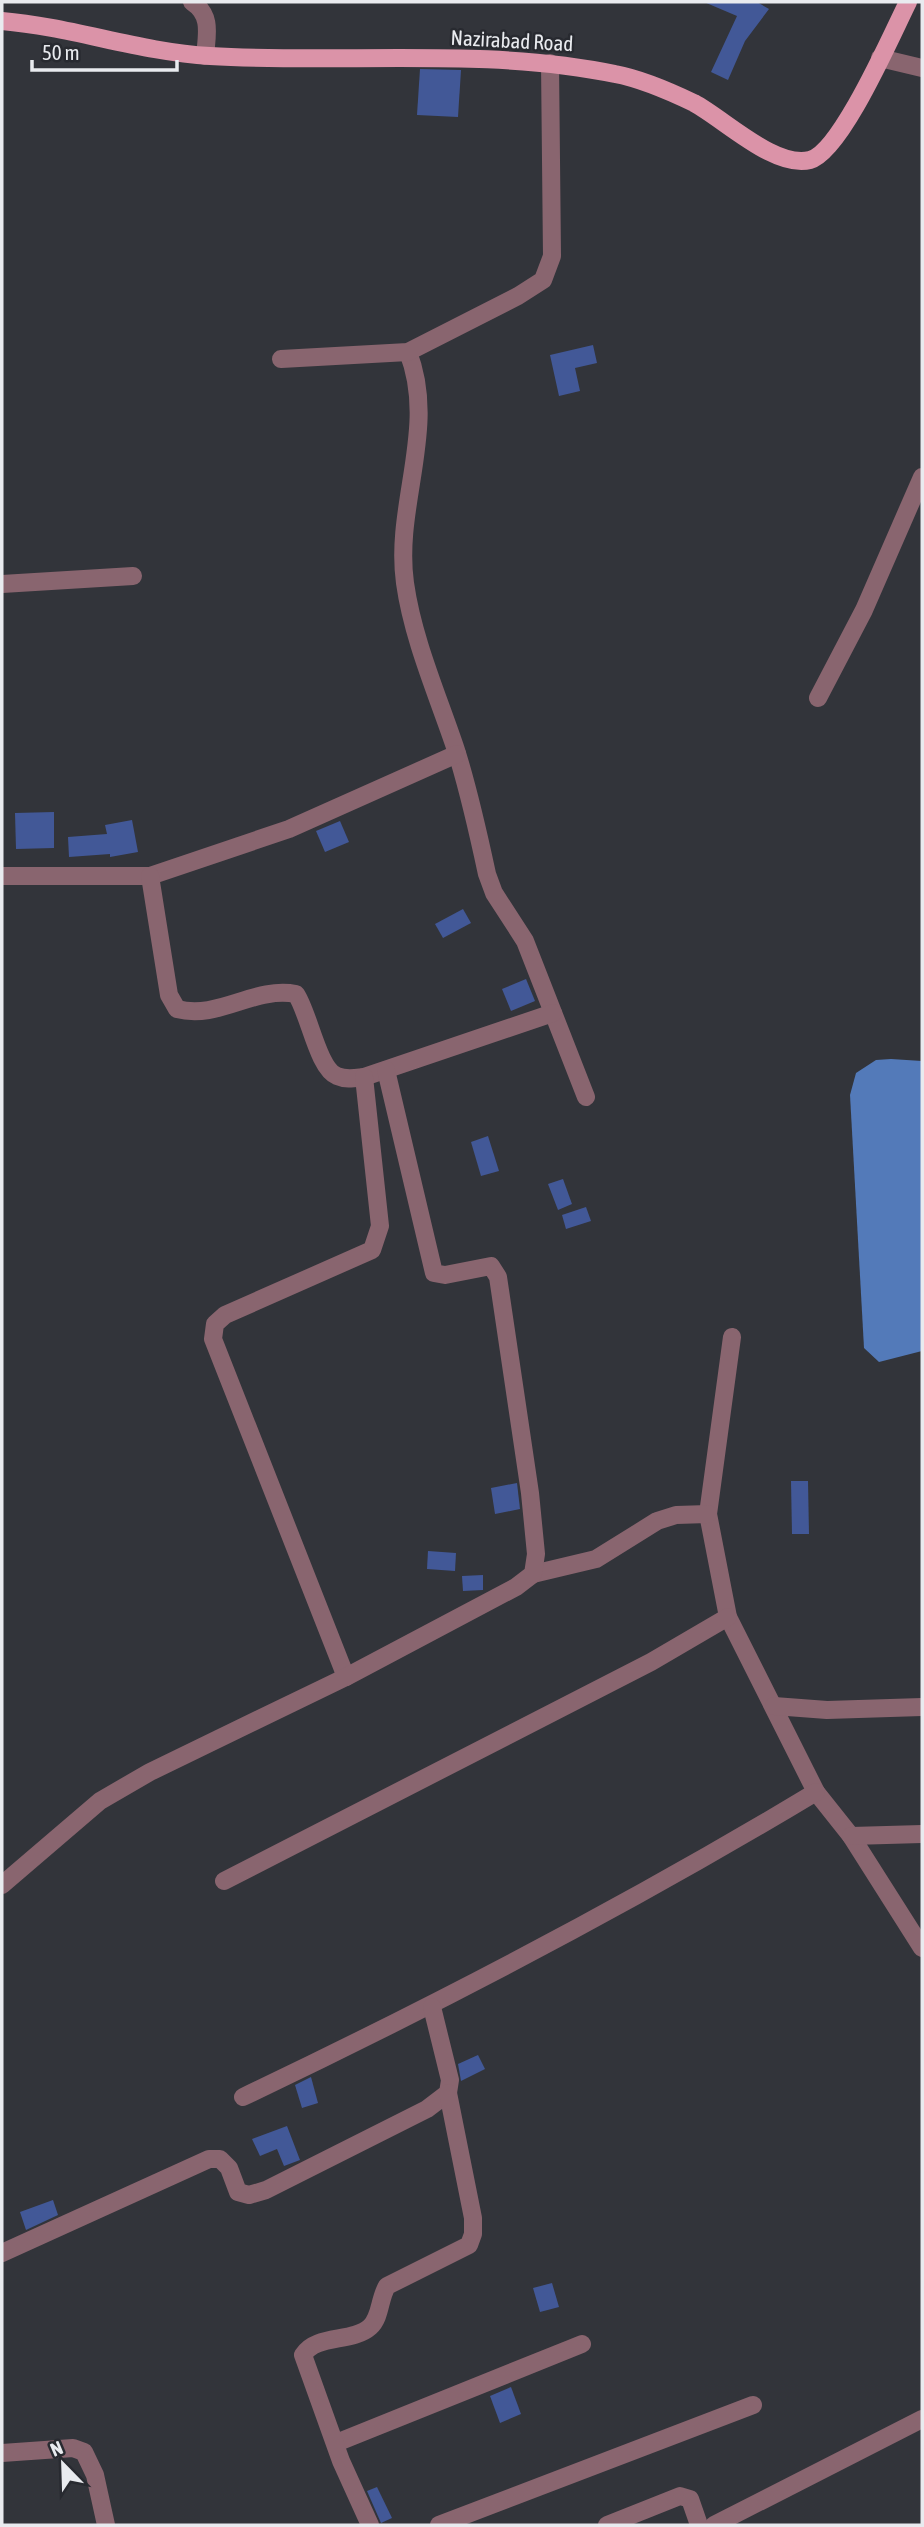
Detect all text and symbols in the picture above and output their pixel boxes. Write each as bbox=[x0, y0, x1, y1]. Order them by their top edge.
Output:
street label: Nazirabad Road bbox=[450, 25, 574, 55]
scale bar bbox=[32, 28, 177, 72]
text: 50 m bbox=[42, 40, 80, 64]
north arrow bbox=[28, 2429, 98, 2499]
text: N bbox=[47, 2436, 66, 2461]

